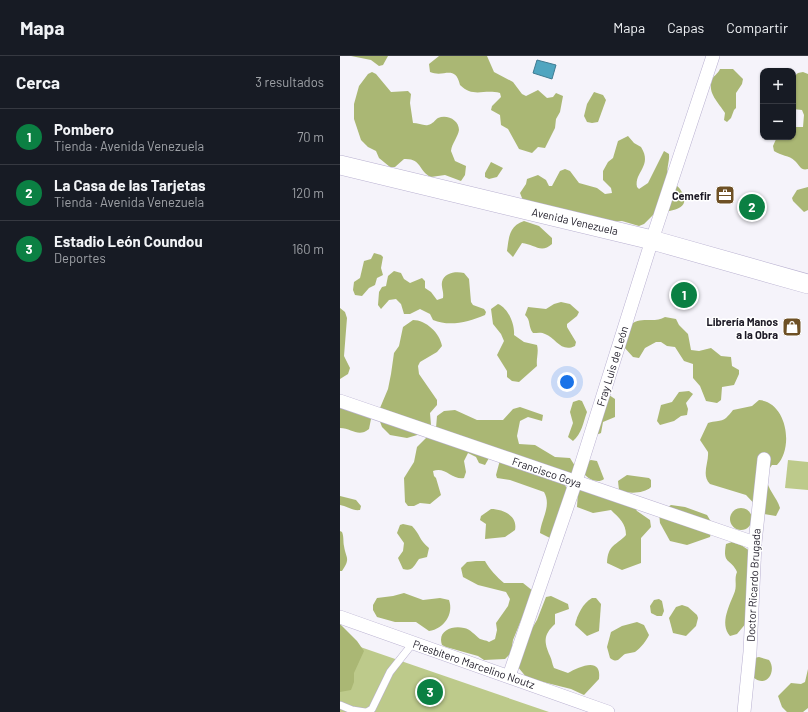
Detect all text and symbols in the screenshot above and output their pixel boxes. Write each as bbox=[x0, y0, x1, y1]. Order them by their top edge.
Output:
text: Mapa bbox=[20, 16, 64, 39]
text: Mapa bbox=[613, 19, 645, 36]
text: Capas bbox=[667, 19, 704, 36]
text: Compartir bbox=[726, 19, 788, 36]
map controls bbox=[760, 68, 796, 140]
button: + bbox=[760, 68, 796, 104]
text: Cerca bbox=[16, 72, 60, 92]
text: 3 resultados bbox=[255, 74, 324, 90]
button: − bbox=[760, 104, 796, 140]
text: Pombero bbox=[54, 120, 114, 138]
text: 1 bbox=[27, 129, 31, 145]
text: 70 m bbox=[297, 129, 324, 145]
text: Tienda · Avenida Venezuela bbox=[54, 138, 204, 154]
text: La Casa de las Tarjetas bbox=[54, 176, 206, 194]
office icon: Cemefir bbox=[714, 184, 736, 206]
text: 2 bbox=[25, 185, 33, 201]
text: 120 m bbox=[292, 185, 324, 201]
place label: Cemefir bbox=[672, 189, 712, 202]
pin: 2 bbox=[739, 192, 765, 222]
text: Tienda · Avenida Venezuela bbox=[54, 194, 204, 210]
street label: Avenida Venezuela bbox=[531, 205, 619, 237]
text: Estadio León Coundou bbox=[54, 232, 203, 250]
text: 3 bbox=[25, 241, 33, 257]
text: 160 m bbox=[292, 241, 324, 257]
text: Deportes bbox=[54, 250, 106, 266]
pin: 1 bbox=[671, 280, 697, 310]
place label: Librería Manos a la Obra bbox=[706, 315, 778, 341]
shop icon: Librería Manos a la Obra bbox=[781, 316, 803, 338]
street label: Fray Luis de León bbox=[594, 324, 630, 408]
your location bbox=[557, 372, 577, 392]
street label: Francisco Goya bbox=[511, 454, 583, 490]
street label: Doctor Ricardo Brugada bbox=[744, 528, 762, 642]
street label: Presbítero Marcelino Noutz bbox=[411, 637, 537, 691]
pin: 3 bbox=[417, 677, 443, 707]

